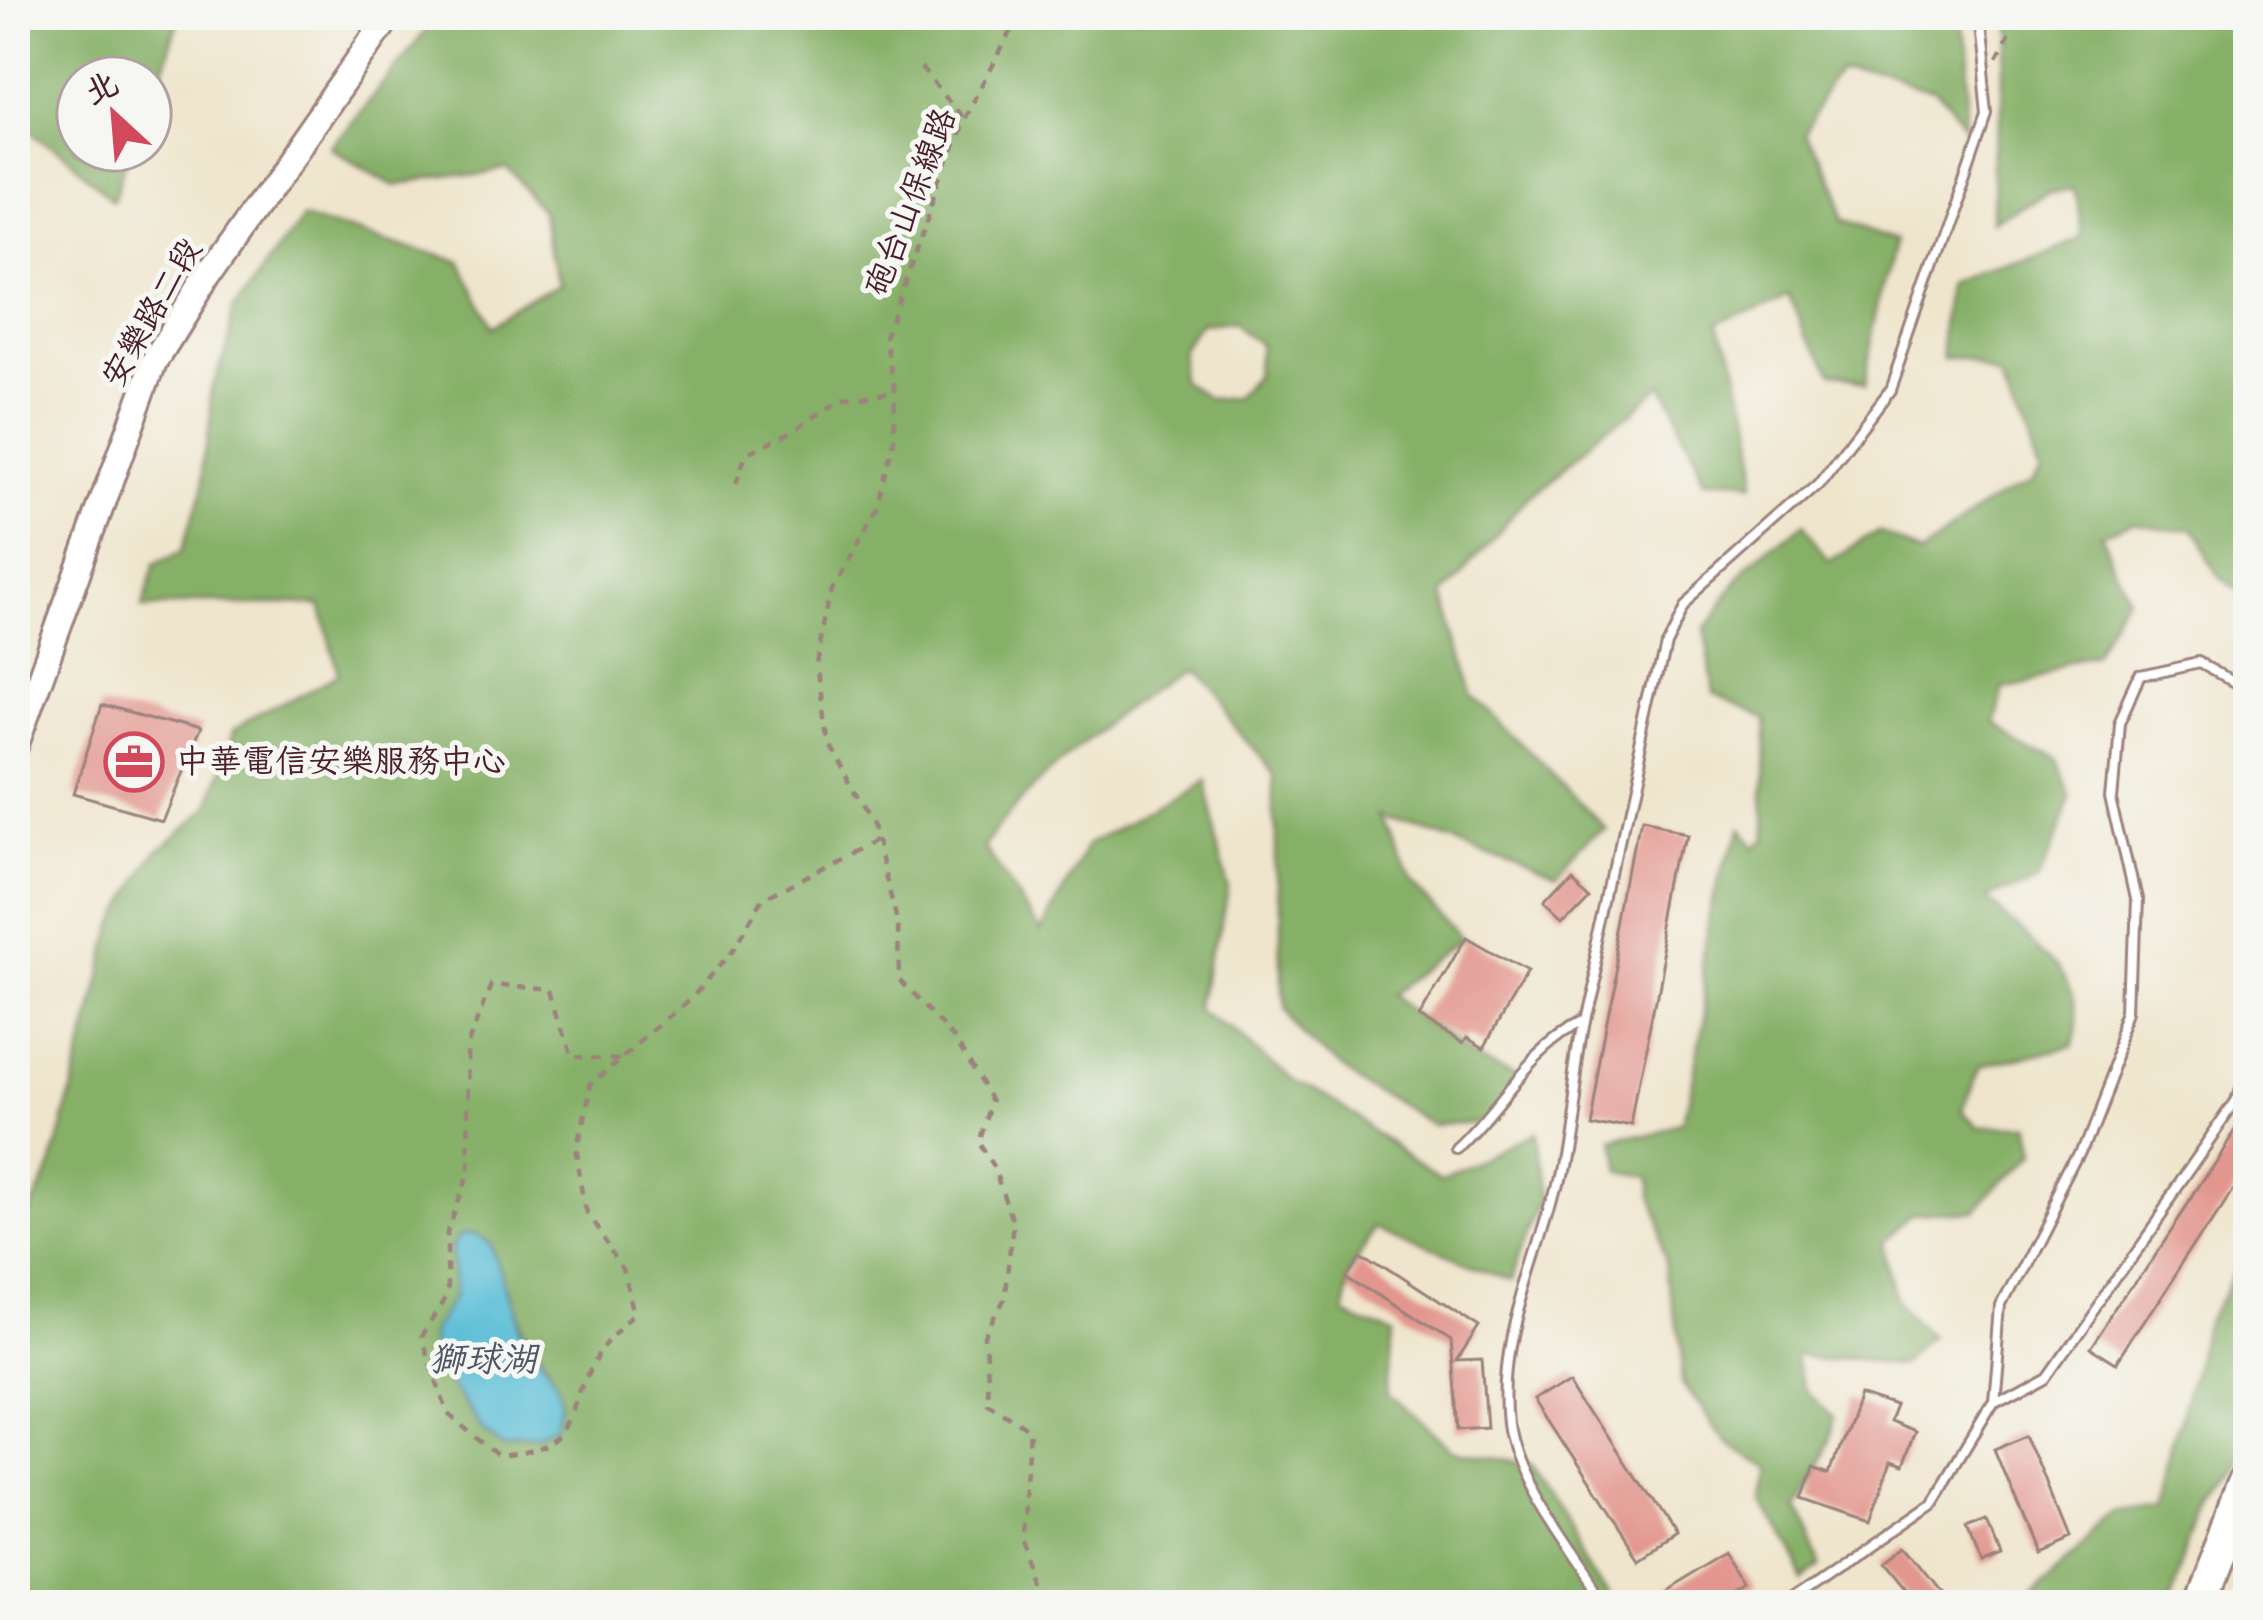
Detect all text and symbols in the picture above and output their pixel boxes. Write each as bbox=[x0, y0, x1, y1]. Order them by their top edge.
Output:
north arrow bbox=[54, 54, 174, 174]
text: 北 bbox=[78, 64, 125, 114]
street label: 砲台山保線路 bbox=[857, 102, 965, 302]
street label: 安樂路二段 bbox=[93, 232, 211, 394]
office icon: 中華電信安樂服務中心 bbox=[103, 731, 165, 793]
place label: 中華電信安樂服務中心 bbox=[176, 742, 506, 782]
water label: 獅球湖 bbox=[429, 1339, 541, 1382]

